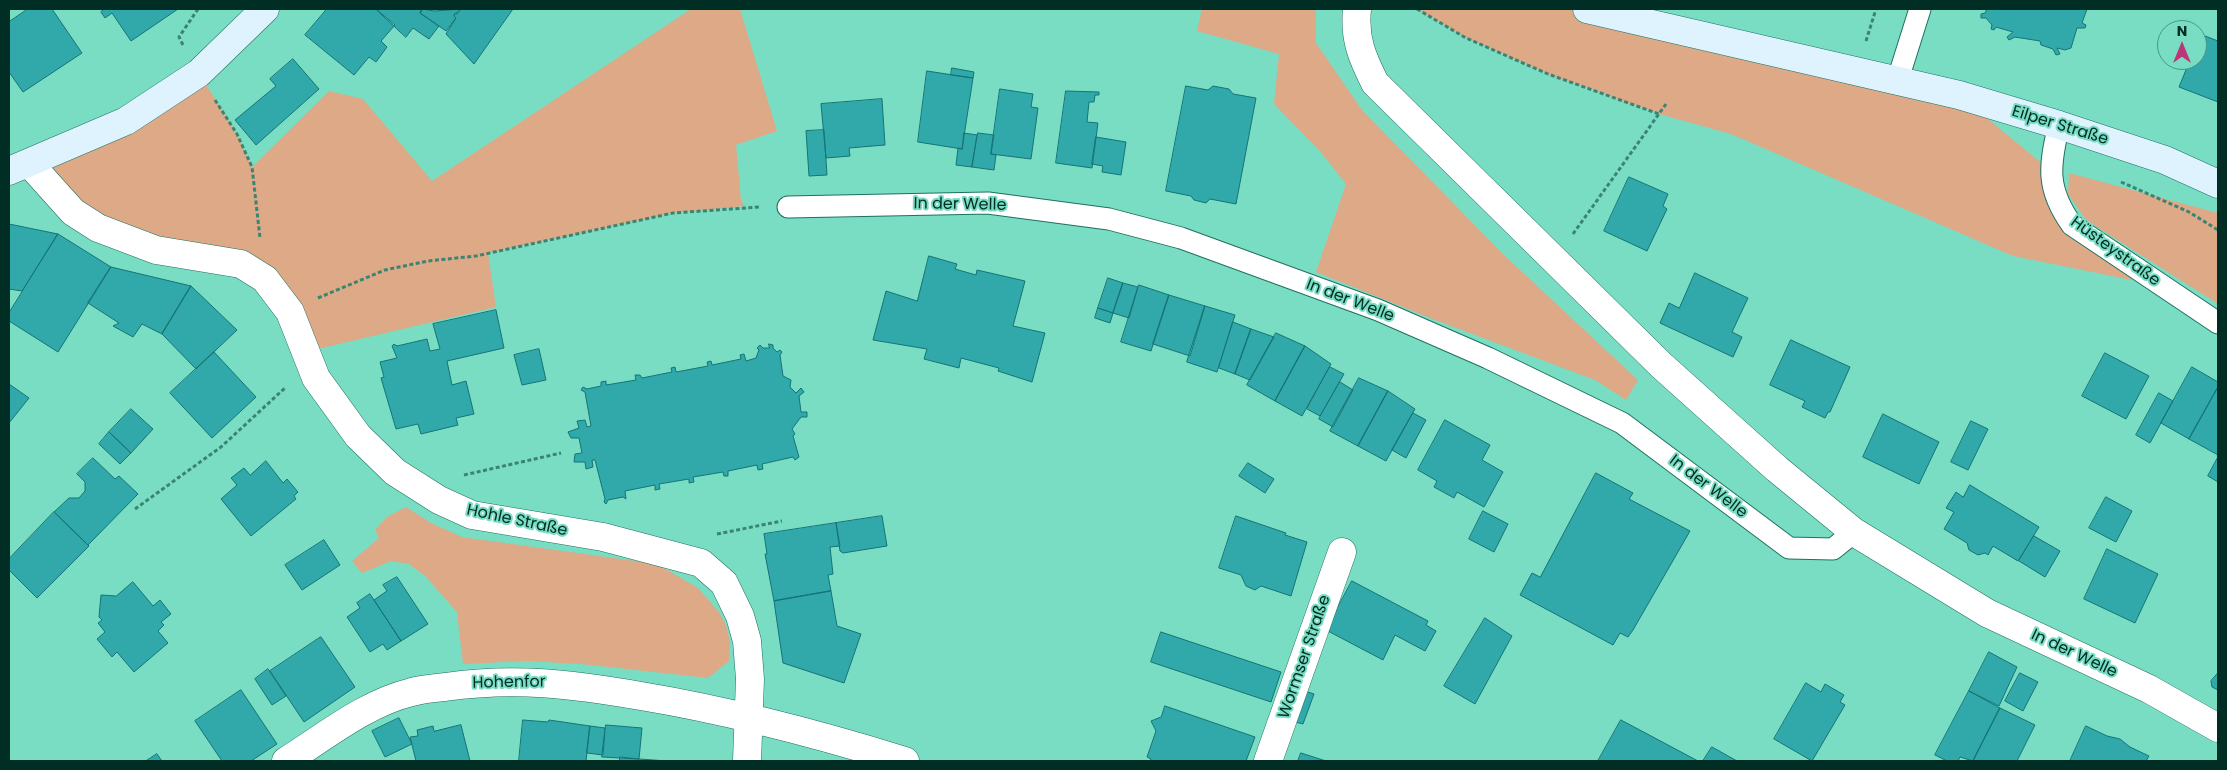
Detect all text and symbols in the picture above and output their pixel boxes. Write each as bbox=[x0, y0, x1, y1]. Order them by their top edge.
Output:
north arrow bbox=[2157, 20, 2207, 70]
text: N bbox=[2177, 21, 2187, 41]
street label: Eilper Straße bbox=[2009, 102, 2111, 150]
street label: In der Welle bbox=[913, 195, 1007, 215]
street label: Hüsteystraße bbox=[2066, 213, 2164, 291]
street label: In der Welle bbox=[1303, 275, 1397, 327]
street label: In der Welle bbox=[1665, 451, 1751, 523]
street label: Hohle Straße bbox=[465, 501, 569, 541]
street label: Wormser Straße bbox=[1275, 593, 1335, 721]
street label: In der Welle bbox=[2028, 626, 2120, 682]
street label: Hohenfor bbox=[472, 673, 546, 693]

